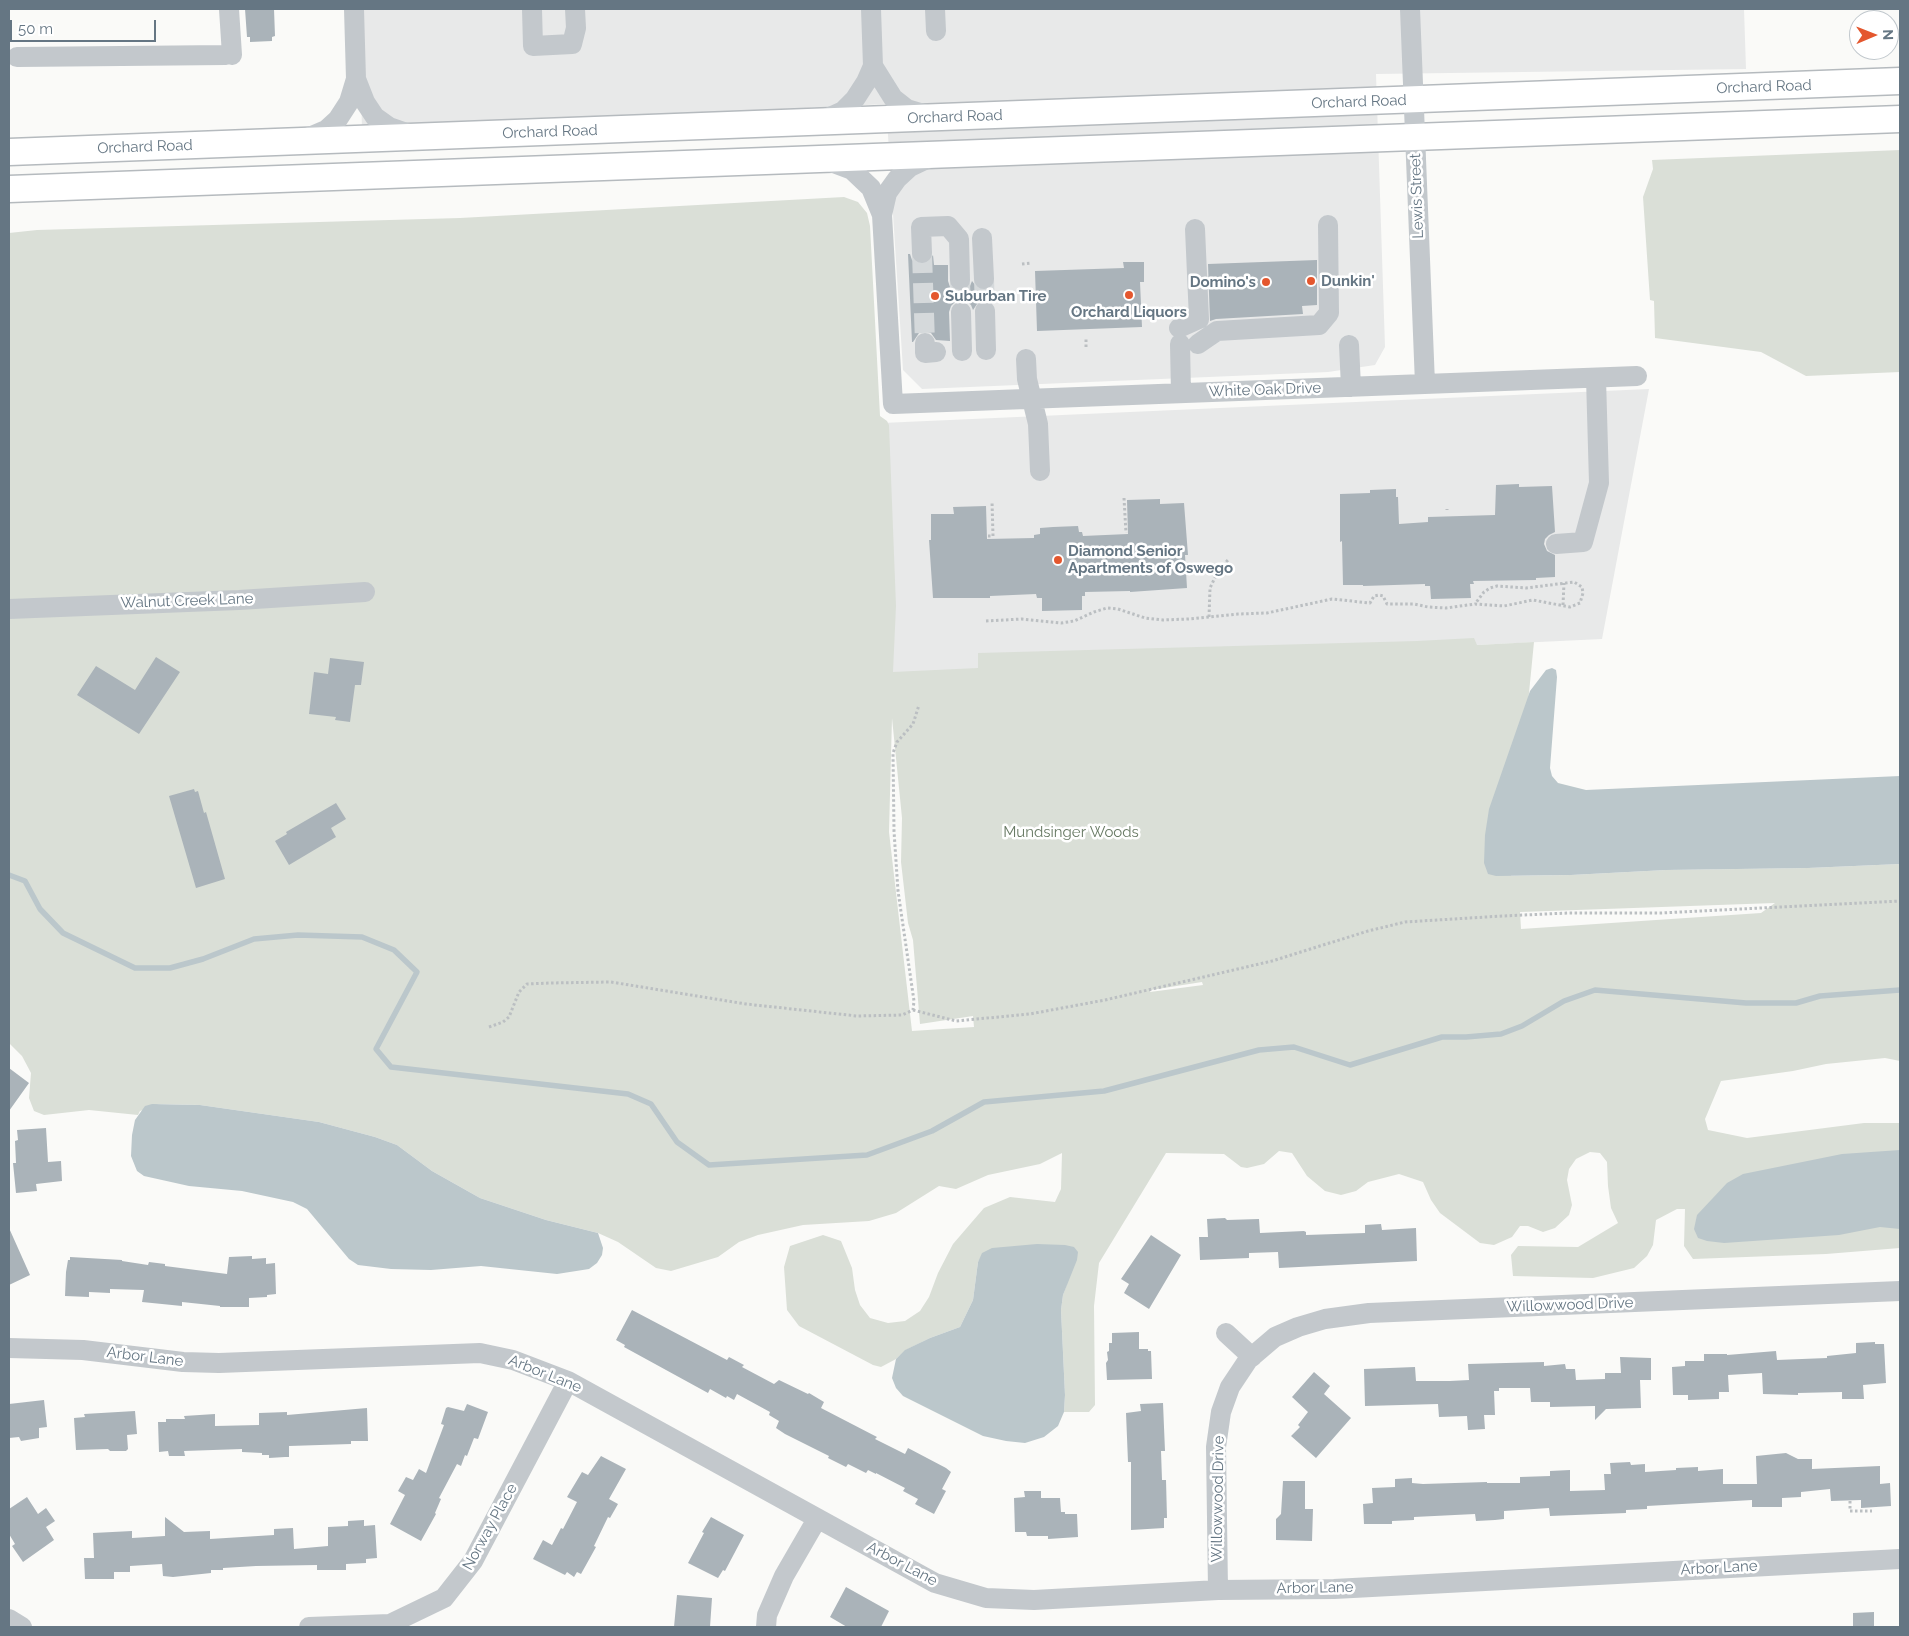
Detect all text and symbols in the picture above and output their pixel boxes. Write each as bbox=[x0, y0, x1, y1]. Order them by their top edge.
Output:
scale bar bbox=[12, 10, 159, 42]
north arrow bbox=[1849, 10, 1899, 60]
text: 50 m bbox=[18, 20, 53, 38]
text: N bbox=[1880, 29, 1896, 40]
street label: Orchard Road bbox=[1716, 76, 1812, 98]
street label: Orchard Road bbox=[1311, 91, 1407, 113]
street label: Orchard Road bbox=[907, 106, 1003, 128]
street label: Orchard Road bbox=[502, 121, 598, 143]
street label: Orchard Road bbox=[97, 136, 193, 158]
street label: Lewis Street bbox=[1407, 153, 1427, 239]
place label: Dunkin' bbox=[1321, 272, 1375, 290]
place label: Domino's bbox=[1190, 273, 1256, 291]
marker: Dunkin' bbox=[1305, 275, 1317, 287]
marker: Domino's bbox=[1260, 276, 1272, 288]
place label: Suburban Tire bbox=[945, 287, 1047, 305]
marker: Orchard Liquors bbox=[1123, 289, 1135, 301]
marker: Suburban Tire bbox=[929, 290, 941, 302]
place label: Orchard Liquors bbox=[1071, 303, 1187, 321]
street label: White Oak Drive bbox=[1209, 379, 1321, 401]
place label: Diamond Senior Apartments of Oswego bbox=[1068, 542, 1233, 577]
marker: Diamond Senior Apartments of Oswego bbox=[1052, 554, 1064, 566]
street label: Walnut Creek Lane bbox=[120, 590, 254, 612]
park label: Mundsinger Woods bbox=[1003, 823, 1139, 841]
street label: Willowwood Drive bbox=[1506, 1294, 1634, 1316]
street label: Arbor Lane bbox=[106, 1343, 184, 1371]
street label: Arbor Lane bbox=[506, 1351, 584, 1397]
street label: Willowwood Drive bbox=[1208, 1436, 1228, 1562]
street label: Norway Place bbox=[459, 1481, 521, 1573]
street label: Arbor Lane bbox=[864, 1538, 940, 1590]
street label: Arbor Lane bbox=[1680, 1557, 1758, 1579]
street label: Arbor Lane bbox=[1276, 1578, 1354, 1598]

